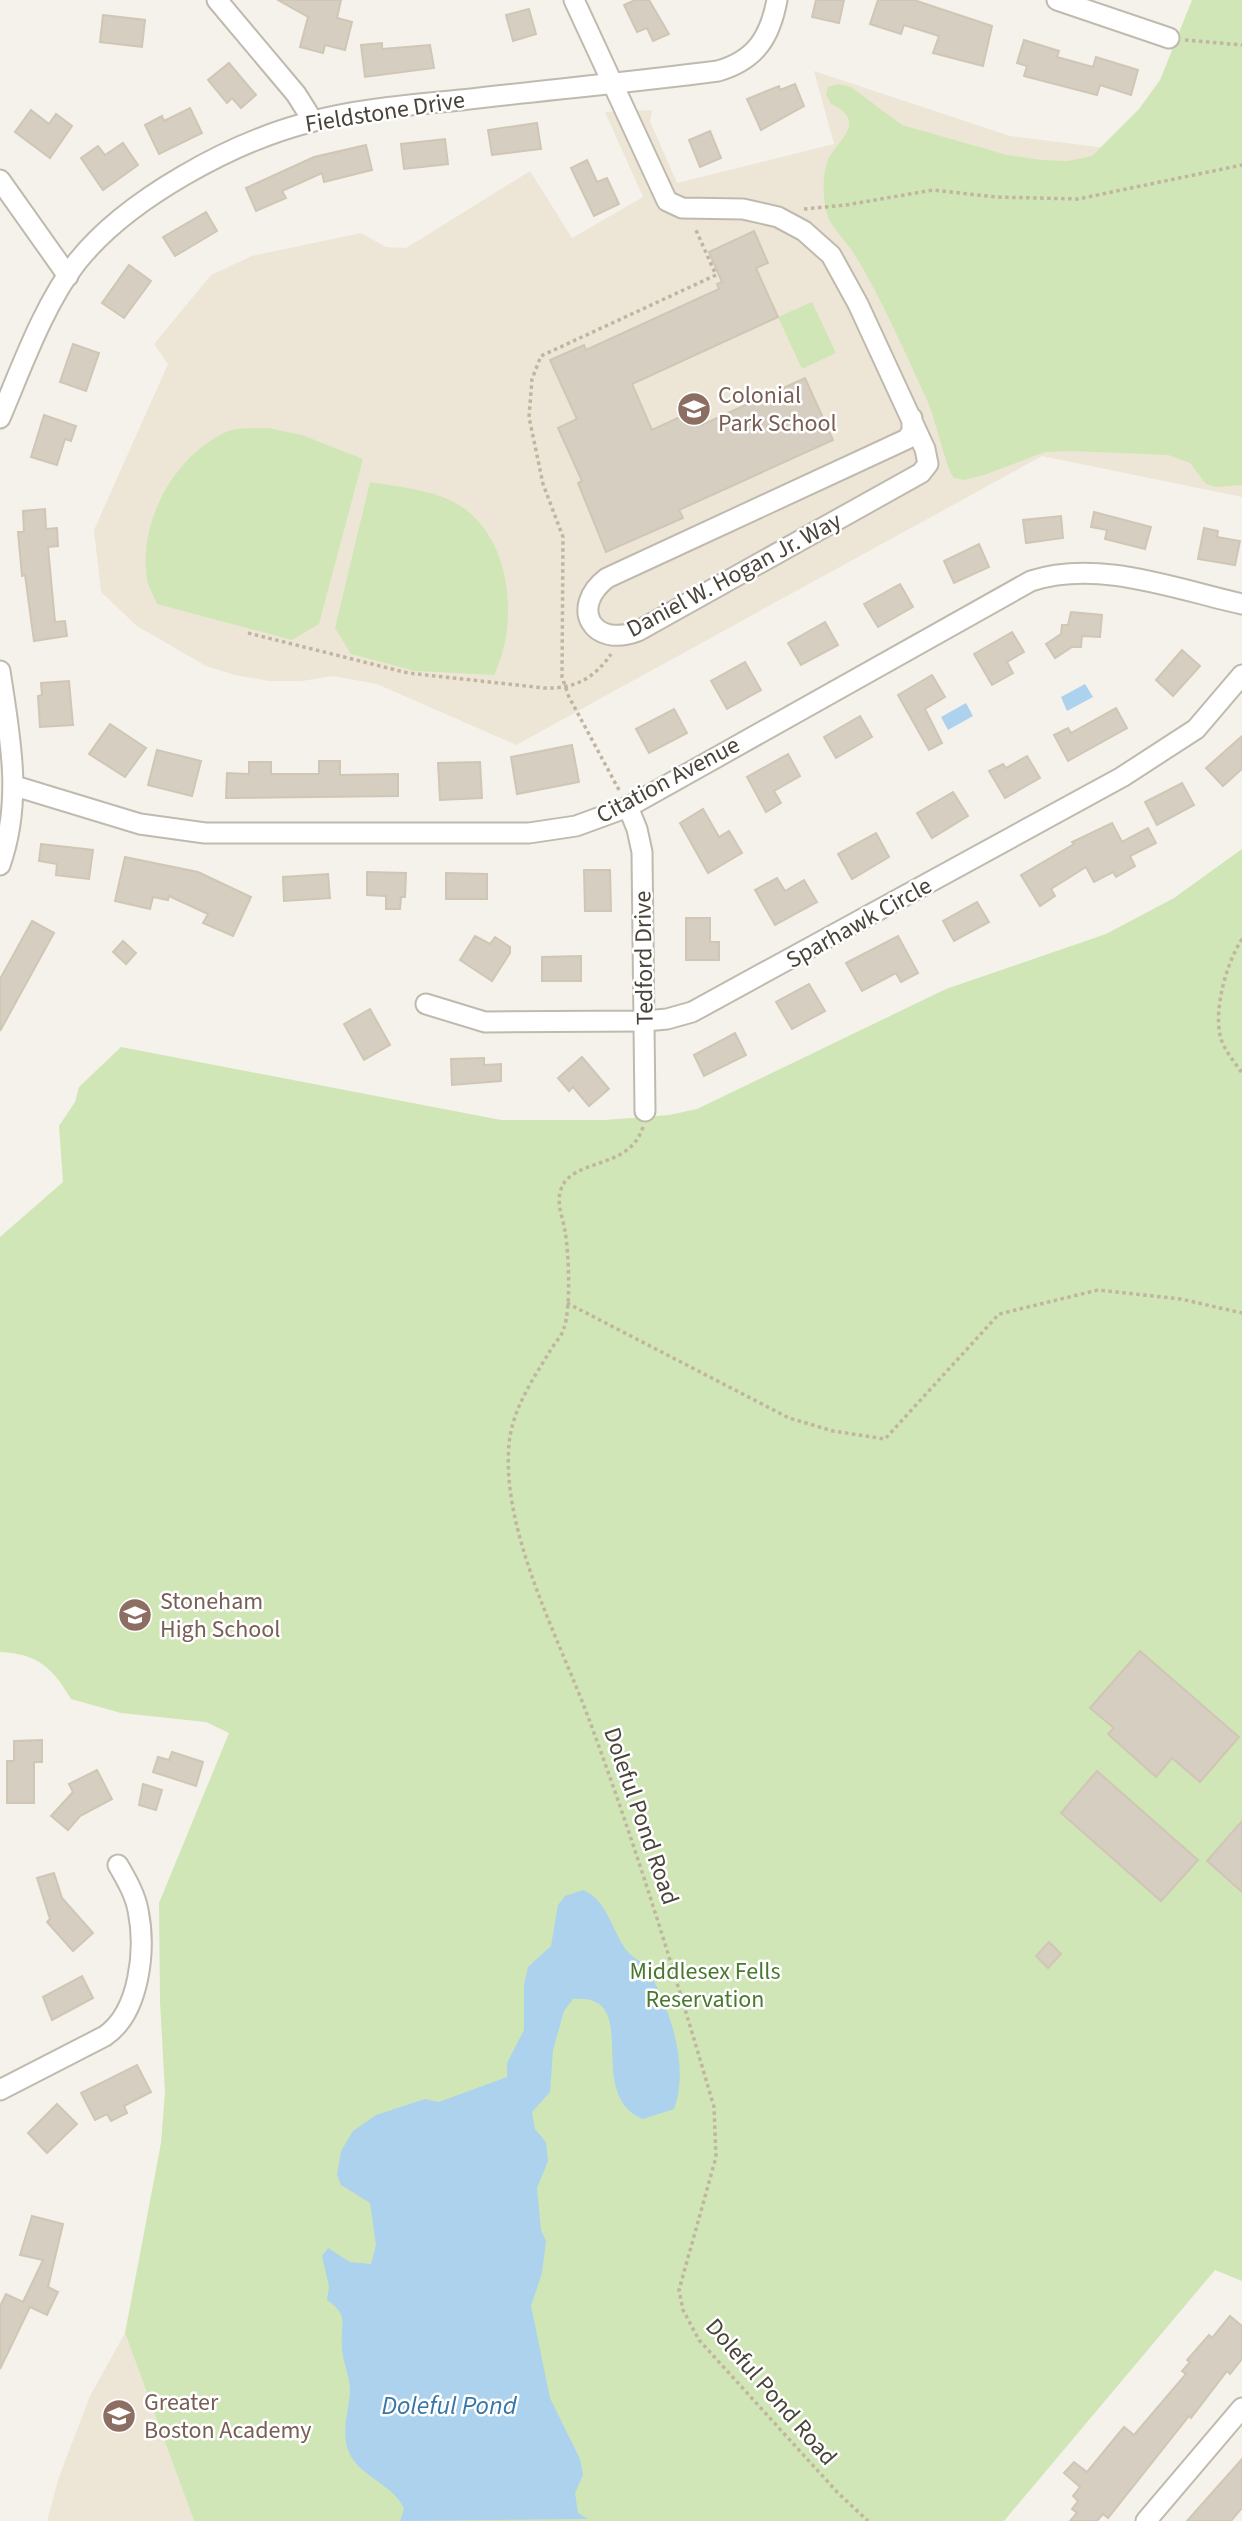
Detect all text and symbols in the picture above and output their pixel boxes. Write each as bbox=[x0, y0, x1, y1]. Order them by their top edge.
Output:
street label: Fieldstone Drive bbox=[303, 82, 467, 142]
place label: Colonial Park School bbox=[718, 378, 837, 441]
school or university icon: Colonial Park School bbox=[675, 390, 713, 428]
street label: Daniel W. Hogan Jr. Way bbox=[620, 503, 848, 647]
street label: Citation Avenue bbox=[590, 727, 746, 833]
street label: Sparhawk Circle bbox=[780, 868, 938, 978]
street label: Tedford Drive bbox=[625, 890, 663, 1026]
place label: Stoneham High School bbox=[160, 1584, 280, 1647]
school or university icon: Stoneham High School bbox=[116, 1596, 154, 1634]
street label: Doleful Pond Road bbox=[594, 1723, 688, 1909]
park label: Middlesex Fells Reservation bbox=[629, 1954, 781, 2017]
street label: Doleful Pond Road bbox=[697, 2311, 845, 2473]
place label: Greater Boston Academy bbox=[144, 2385, 312, 2448]
water label: Doleful Pond bbox=[381, 2387, 518, 2424]
school or university icon: Greater Boston Academy bbox=[100, 2397, 138, 2435]

